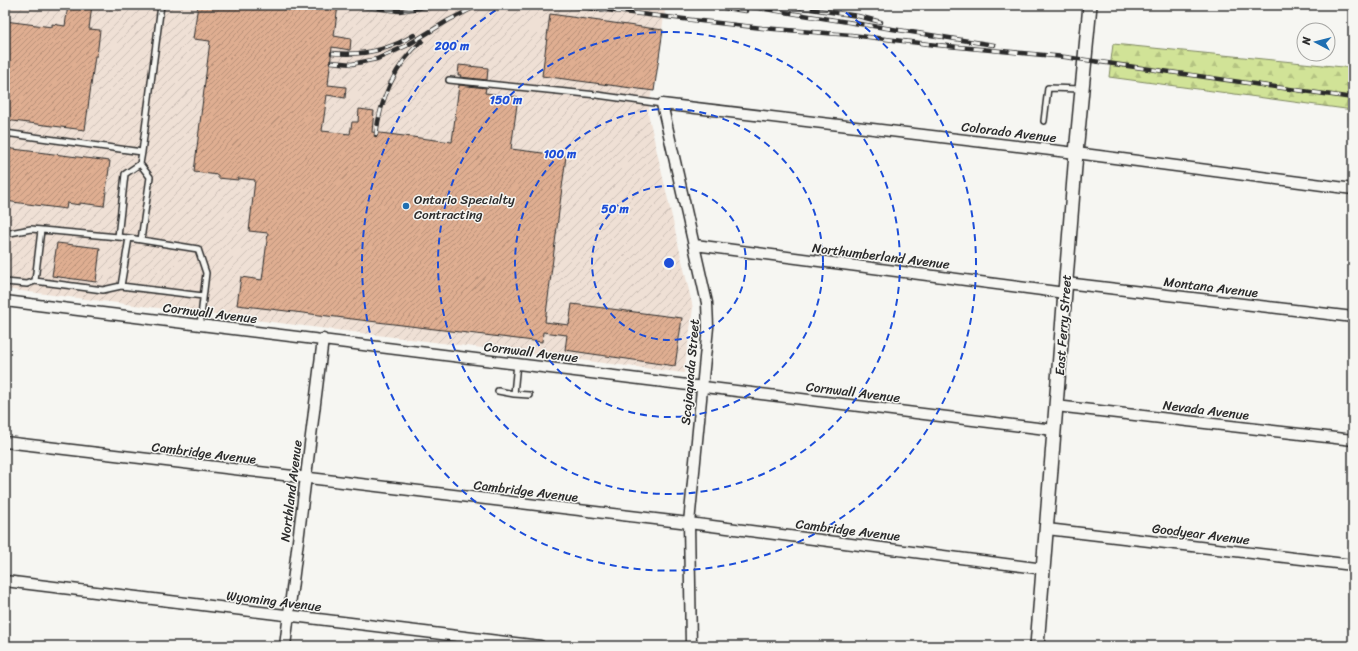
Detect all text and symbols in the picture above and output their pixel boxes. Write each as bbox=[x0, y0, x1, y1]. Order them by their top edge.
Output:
north arrow bbox=[1296, 22, 1336, 62]
text: 200 m bbox=[434, 35, 470, 57]
text: N bbox=[1297, 36, 1317, 47]
text: 150 m bbox=[490, 89, 523, 111]
street label: Colorado Avenue bbox=[960, 115, 1058, 149]
text: 100 m bbox=[544, 143, 577, 165]
place label: Ontario Specialty Contracting bbox=[414, 188, 515, 226]
text: 50 m bbox=[601, 198, 629, 220]
marker: Ontario Specialty Contracting bbox=[401, 201, 411, 211]
street label: Northumberland Avenue bbox=[811, 236, 951, 276]
centre of rings bbox=[662, 256, 676, 270]
street label: Montana Avenue bbox=[1163, 270, 1259, 304]
street label: East Ferry Street bbox=[1048, 273, 1078, 376]
street label: Cornwall Avenue bbox=[162, 296, 259, 330]
street label: Scajaquada Street bbox=[674, 318, 706, 426]
street label: Cornwall Avenue bbox=[483, 335, 580, 369]
street label: Cornwall Avenue bbox=[805, 375, 902, 409]
street label: Nevada Avenue bbox=[1162, 393, 1250, 427]
street label: Cambridge Avenue bbox=[150, 435, 258, 471]
street label: Northland Avenue bbox=[273, 438, 309, 543]
street label: Cambridge Avenue bbox=[472, 473, 580, 509]
street label: Cambridge Avenue bbox=[794, 512, 902, 548]
street label: Goodyear Avenue bbox=[1151, 517, 1252, 551]
street label: Wyoming Avenue bbox=[225, 584, 323, 618]

